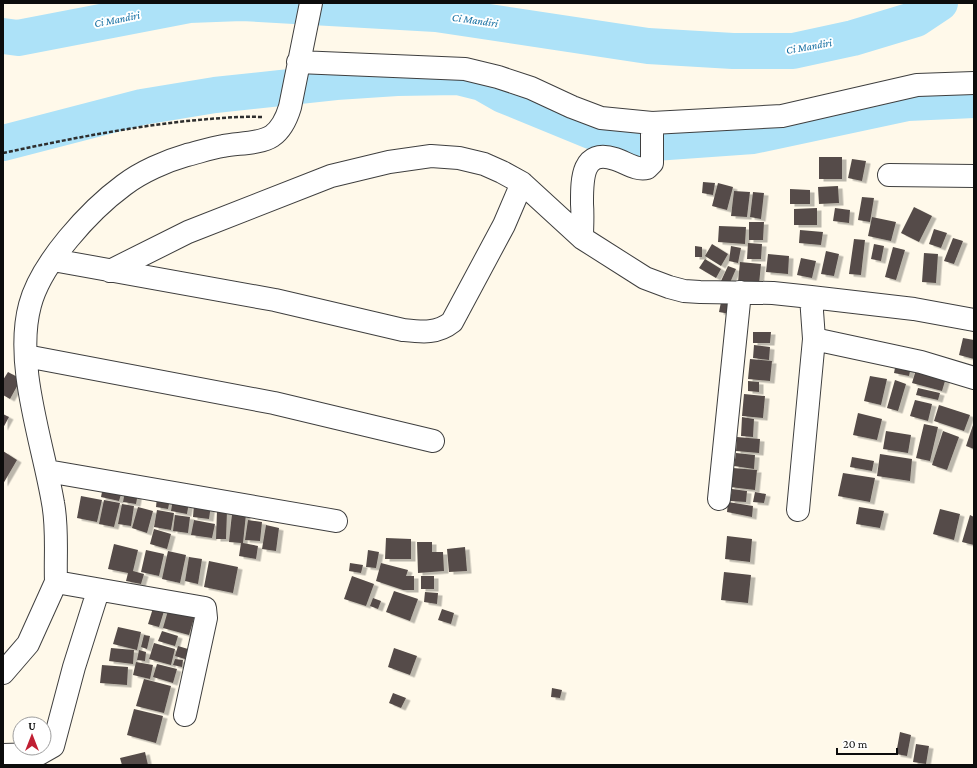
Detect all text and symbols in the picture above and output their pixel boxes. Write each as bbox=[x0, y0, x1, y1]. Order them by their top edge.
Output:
water label: Ci Mandiri bbox=[93, 9, 141, 29]
water label: Ci Mandiri bbox=[451, 11, 499, 29]
water label: Ci Mandiri bbox=[785, 36, 833, 56]
north arrow bbox=[12, 716, 52, 756]
text: U bbox=[28, 720, 36, 732]
scale bar bbox=[837, 730, 897, 756]
text: 20 m bbox=[843, 737, 868, 751]

